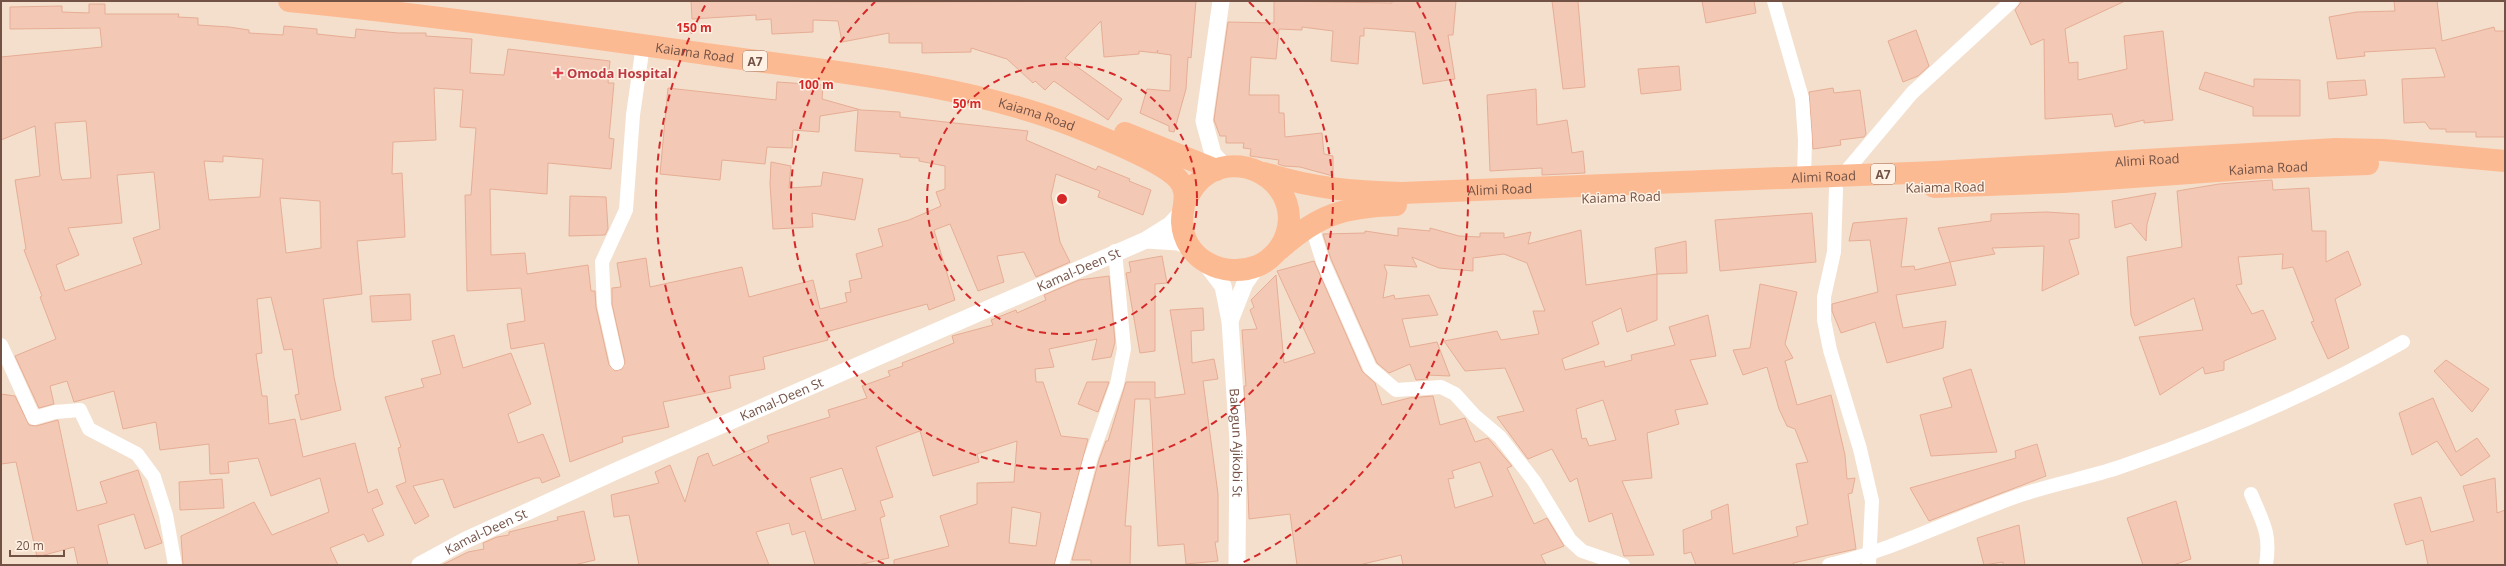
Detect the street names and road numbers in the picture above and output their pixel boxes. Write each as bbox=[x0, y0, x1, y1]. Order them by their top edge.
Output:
street label: Kaiama Road bbox=[654, 38, 735, 67]
road number: A7 bbox=[743, 51, 767, 71]
street label: Kaiama Road bbox=[997, 93, 1078, 135]
street label: Alimi Road bbox=[2115, 149, 2180, 171]
street label: Kaiama Road bbox=[2228, 157, 2308, 179]
road number: A7 bbox=[1871, 164, 1895, 184]
street label: Alimi Road bbox=[1791, 166, 1856, 187]
street label: Kaiama Road bbox=[1905, 177, 1985, 197]
street label: Alimi Road bbox=[1467, 179, 1533, 199]
street label: Kaiama Road bbox=[1581, 187, 1661, 207]
street label: Kamal-Deen St bbox=[1034, 243, 1123, 295]
street label: Kamal-Deen St bbox=[737, 373, 826, 425]
street label: Balogun Ajikobi St bbox=[1225, 388, 1247, 498]
street label: Kamal-Deen St bbox=[442, 504, 530, 559]

